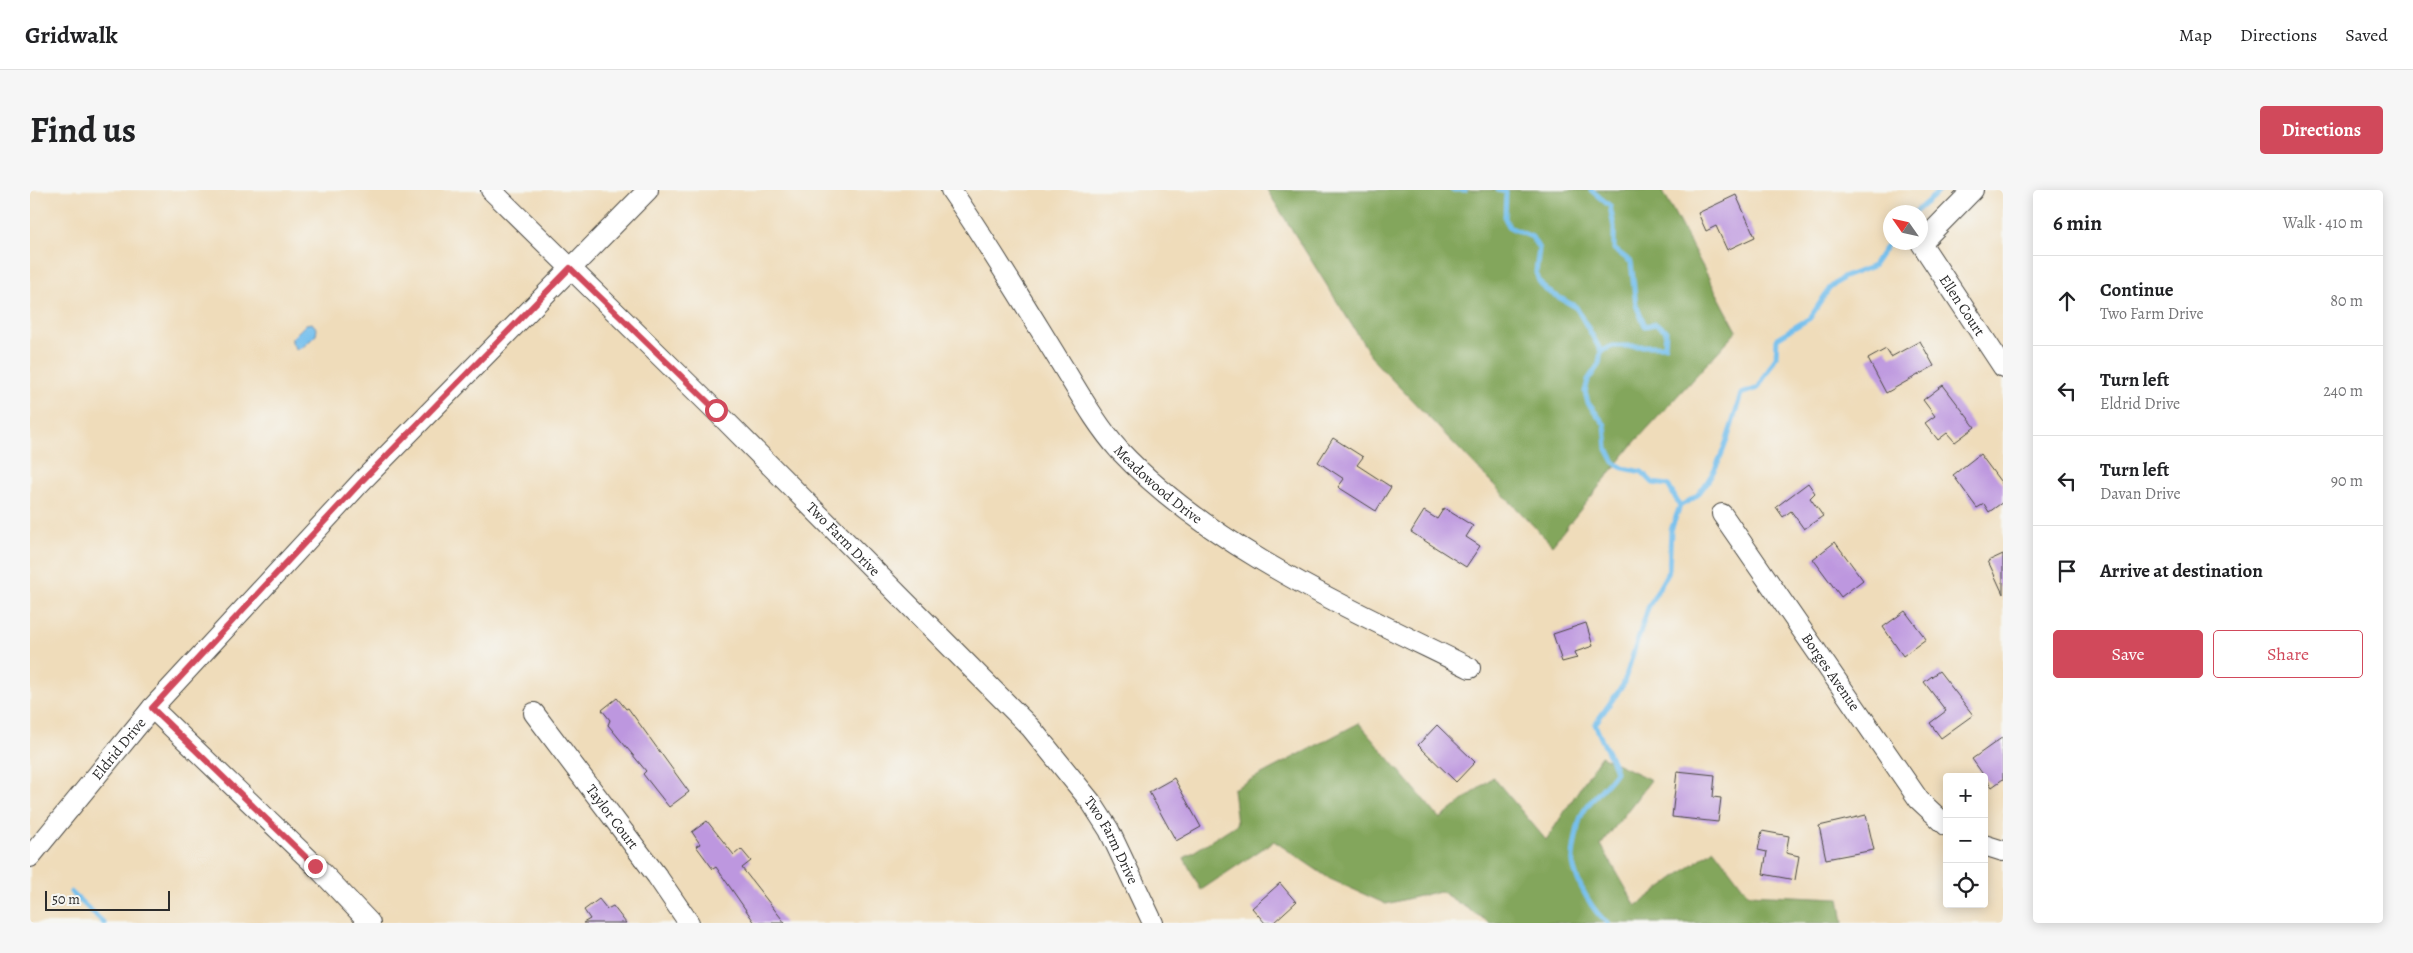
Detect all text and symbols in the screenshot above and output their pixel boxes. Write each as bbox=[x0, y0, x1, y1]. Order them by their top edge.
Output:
text: Gridwalk bbox=[25, 19, 118, 51]
text: Map bbox=[2179, 23, 2212, 47]
text: Directions bbox=[2240, 23, 2317, 47]
text: Saved bbox=[2345, 23, 2388, 47]
text: Find us bbox=[30, 106, 136, 154]
button: Directions bbox=[2260, 106, 2383, 154]
north arrow bbox=[1883, 205, 1928, 250]
text: 6 min bbox=[2053, 209, 2102, 237]
text: Walk · 410 m bbox=[2283, 212, 2363, 234]
street label: Ellen Court bbox=[1935, 271, 1990, 340]
text: Continue bbox=[2100, 277, 2174, 303]
icon: ahead bbox=[2053, 287, 2081, 315]
text: 80 m bbox=[2330, 290, 2363, 312]
text: Two Farm Drive bbox=[2100, 303, 2204, 325]
text: Turn left bbox=[2100, 367, 2169, 393]
icon: left bbox=[2053, 377, 2081, 405]
text: 240 m bbox=[2323, 380, 2363, 402]
text: Eldrid Drive bbox=[2100, 393, 2180, 415]
route start bbox=[705, 399, 728, 422]
street label: Meadowood Drive bbox=[1109, 441, 1207, 529]
text: Turn left bbox=[2100, 457, 2169, 483]
icon: left bbox=[2053, 467, 2081, 495]
text: 90 m bbox=[2331, 470, 2363, 492]
text: Davan Drive bbox=[2100, 483, 2181, 505]
street label: Two Farm Drive bbox=[802, 498, 885, 581]
icon: arrive bbox=[2053, 557, 2081, 585]
text: Arrive at destination bbox=[2100, 558, 2263, 584]
street label: Borges Avenue bbox=[1797, 629, 1865, 715]
button: Save bbox=[2053, 630, 2203, 678]
button: Share bbox=[2213, 630, 2363, 678]
street label: Eldrid Drive bbox=[87, 713, 150, 784]
map controls bbox=[1943, 773, 1988, 908]
button: + bbox=[1943, 773, 1988, 818]
street label: Taylor Court bbox=[581, 780, 643, 853]
street label: Two Farm Drive bbox=[1080, 792, 1143, 888]
button: − bbox=[1943, 818, 1988, 863]
route end bbox=[304, 855, 327, 878]
button: locate bbox=[1943, 863, 1988, 908]
scale bar bbox=[45, 888, 170, 911]
text: 50 m bbox=[52, 890, 80, 909]

